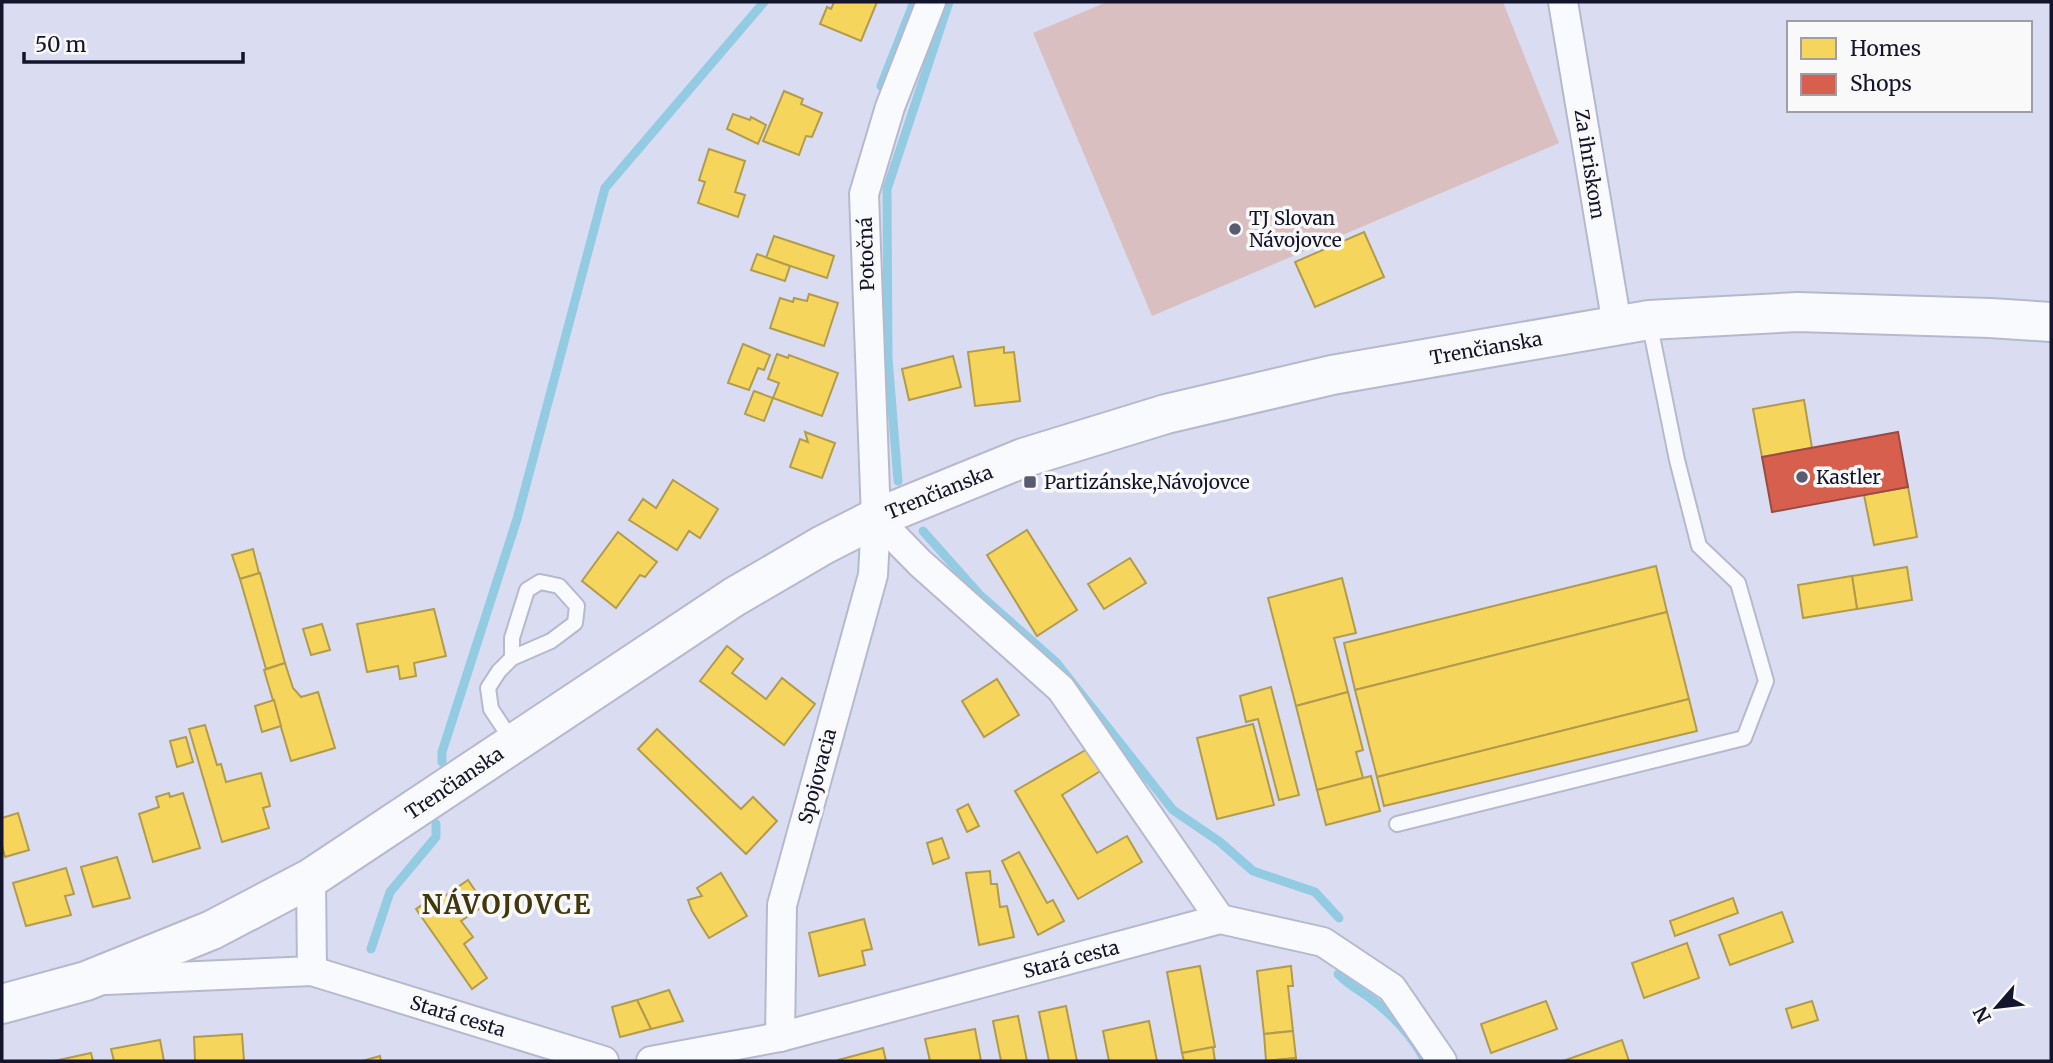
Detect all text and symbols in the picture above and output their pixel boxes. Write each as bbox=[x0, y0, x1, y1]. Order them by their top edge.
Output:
scale bar bbox=[24, 21, 243, 65]
legend bbox=[1787, 21, 2032, 112]
text: 50 m bbox=[35, 31, 86, 58]
text: Homes bbox=[1850, 35, 1921, 62]
text: Shops bbox=[1850, 70, 1912, 97]
street label: Za ihriskom bbox=[1569, 107, 1611, 221]
place label: TJ Slovan Návojovce bbox=[1249, 206, 1342, 252]
street label: Potočná bbox=[853, 217, 879, 291]
marker: TJ Slovan Návojovce bbox=[1227, 221, 1243, 237]
street label: Trenčianska bbox=[1428, 326, 1544, 370]
street label: Trenčianska bbox=[882, 460, 996, 524]
place label: Kastler bbox=[1816, 465, 1881, 489]
marker: Kastler bbox=[1794, 469, 1810, 485]
place label: Partizánske,Návojovce bbox=[1044, 470, 1250, 494]
marker: Partizánske,Návojovce bbox=[1022, 474, 1038, 490]
street label: Spojovacia bbox=[793, 726, 841, 826]
street label: Trenčianska bbox=[400, 741, 508, 825]
district label: NÁVOJOVCE bbox=[422, 887, 592, 921]
street label: Stará cesta bbox=[1020, 935, 1122, 983]
north arrow bbox=[1962, 972, 2032, 1042]
street label: Stará cesta bbox=[407, 990, 509, 1042]
text: N bbox=[1968, 1003, 1996, 1027]

